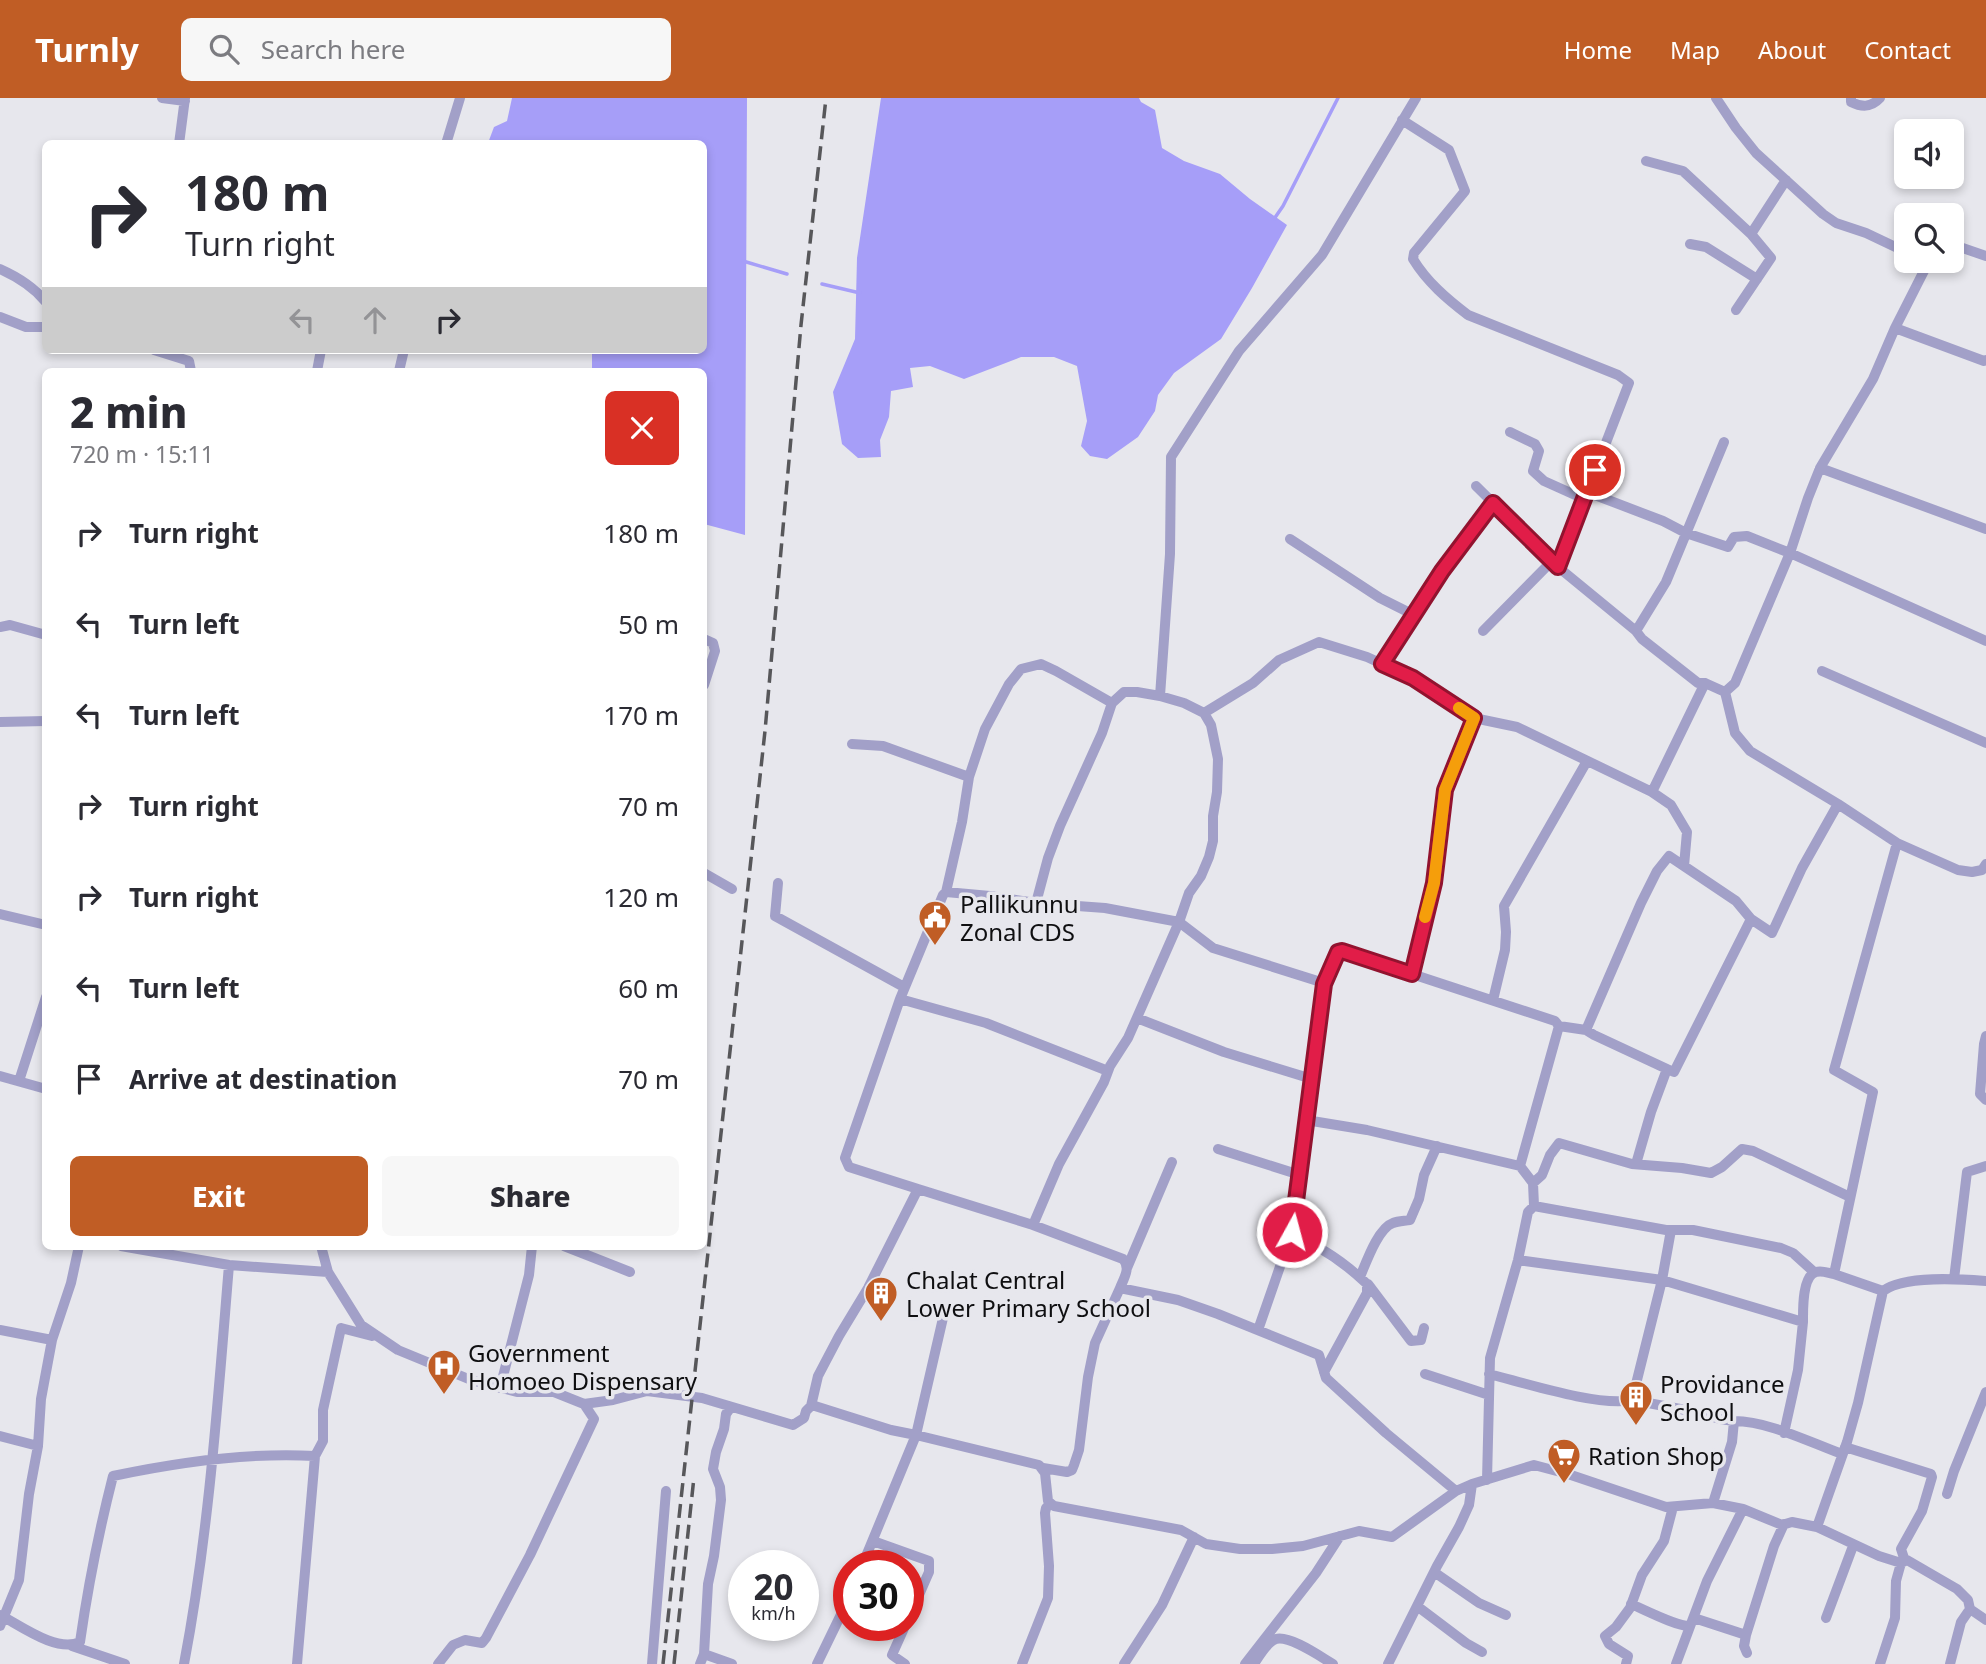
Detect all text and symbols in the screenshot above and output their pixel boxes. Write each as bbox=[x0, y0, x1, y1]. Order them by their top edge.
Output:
search box bbox=[181, 18, 671, 81]
text: Turnly bbox=[35, 27, 139, 72]
icon: search bbox=[205, 30, 243, 68]
text: Search here bbox=[261, 31, 405, 67]
text: Home bbox=[1564, 33, 1632, 66]
text: Map bbox=[1670, 33, 1720, 66]
text: About bbox=[1758, 33, 1826, 66]
text: Contact bbox=[1864, 33, 1951, 66]
map controls bbox=[1894, 119, 1964, 273]
button: sound bbox=[1894, 119, 1964, 189]
text: 180 m bbox=[185, 159, 330, 225]
icon: right bbox=[70, 168, 161, 259]
button: search bbox=[1894, 203, 1964, 273]
text: Turn right bbox=[185, 222, 335, 265]
icon: left bbox=[283, 301, 321, 339]
icon: ahead bbox=[356, 301, 394, 339]
icon: right bbox=[429, 301, 467, 339]
text: 2 min bbox=[70, 383, 187, 440]
button: close bbox=[605, 391, 679, 465]
text: 720 m · 15:11 bbox=[70, 438, 214, 470]
pin bbox=[1565, 440, 1625, 500]
icon: arrive bbox=[1576, 451, 1614, 489]
icon: right bbox=[70, 514, 108, 552]
text: Turn right bbox=[129, 515, 259, 551]
text: 180 m bbox=[603, 515, 679, 551]
icon: left bbox=[70, 605, 108, 643]
text: Turn left bbox=[129, 606, 240, 642]
text: 50 m bbox=[618, 606, 679, 642]
icon: left bbox=[70, 696, 108, 734]
text: Turn left bbox=[129, 697, 240, 733]
text: 170 m bbox=[603, 697, 679, 733]
icon: right bbox=[70, 787, 108, 825]
text: Turn right bbox=[129, 788, 259, 824]
text: 70 m bbox=[618, 788, 679, 824]
icon: right bbox=[70, 878, 108, 916]
text: Turn right bbox=[129, 879, 259, 915]
text: 120 m bbox=[603, 879, 679, 915]
place label: Pallikunnu Zonal CDS bbox=[960, 887, 1079, 948]
public building icon: Pallikunnu Zonal CDS bbox=[916, 898, 954, 947]
icon: left bbox=[70, 969, 108, 1007]
text: Turn left bbox=[129, 970, 240, 1006]
text: 60 m bbox=[618, 970, 679, 1006]
icon: arrive bbox=[70, 1060, 108, 1098]
text: Arrive at destination bbox=[129, 1061, 398, 1097]
text: 70 m bbox=[618, 1061, 679, 1097]
button: Exit bbox=[70, 1156, 368, 1236]
button: Share bbox=[382, 1156, 679, 1236]
position arrow bbox=[1255, 1195, 1329, 1269]
place label: Chalat Central Lower Primary School bbox=[906, 1263, 1151, 1324]
building icon: Chalat Central Lower Primary School bbox=[862, 1274, 900, 1323]
place label: Government Homoeo Dispensary bbox=[468, 1336, 698, 1397]
hospital icon: Government Homoeo Dispensary bbox=[425, 1347, 463, 1396]
place label: Providance School bbox=[1660, 1367, 1785, 1428]
building icon: Providance School bbox=[1617, 1378, 1655, 1427]
supermarket icon: Ration Shop bbox=[1545, 1436, 1583, 1485]
place label: Ration Shop bbox=[1588, 1439, 1724, 1472]
speed limit sign: 30 bbox=[833, 1550, 924, 1641]
text: 20 bbox=[753, 1563, 794, 1610]
text: km/h bbox=[751, 1601, 796, 1625]

